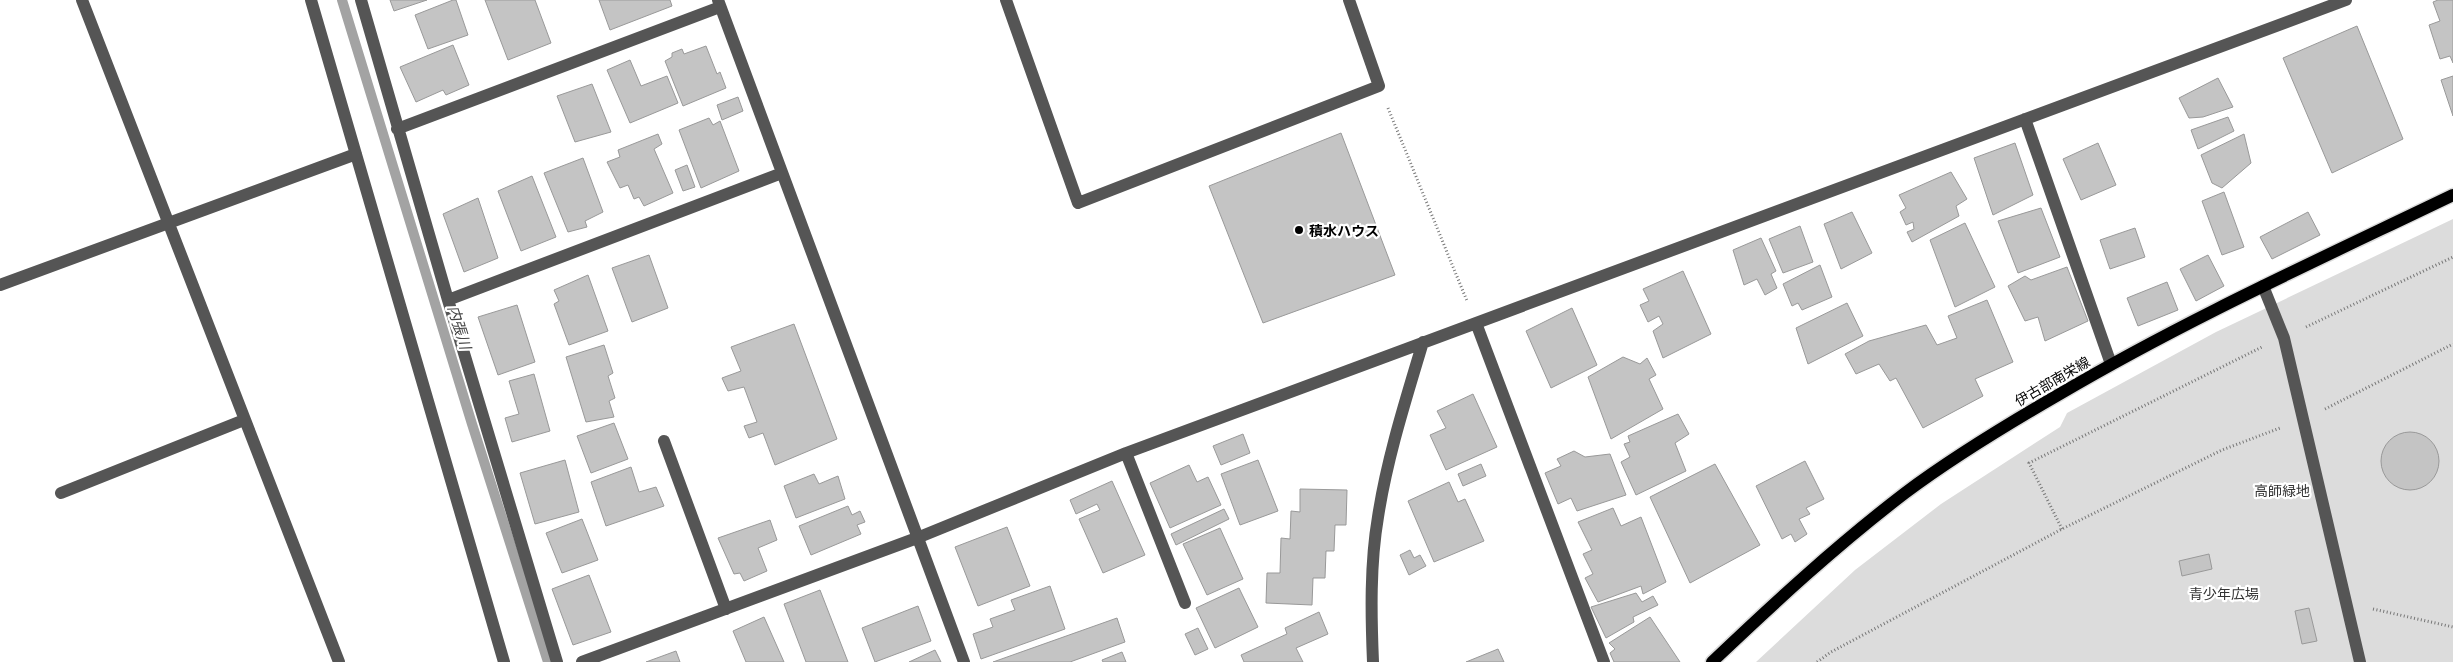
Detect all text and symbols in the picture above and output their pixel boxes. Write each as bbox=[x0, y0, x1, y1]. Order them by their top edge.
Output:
place label: 積水ハウス bbox=[1309, 222, 1379, 239]
marker: 積水ハウス bbox=[1293, 224, 1305, 236]
water label: 内張川 bbox=[445, 303, 476, 353]
street label: 伊古部南栄線 bbox=[2011, 353, 2093, 409]
park label: 高師緑地 bbox=[2254, 482, 2310, 499]
park label: 青少年広場 bbox=[2189, 585, 2259, 602]

